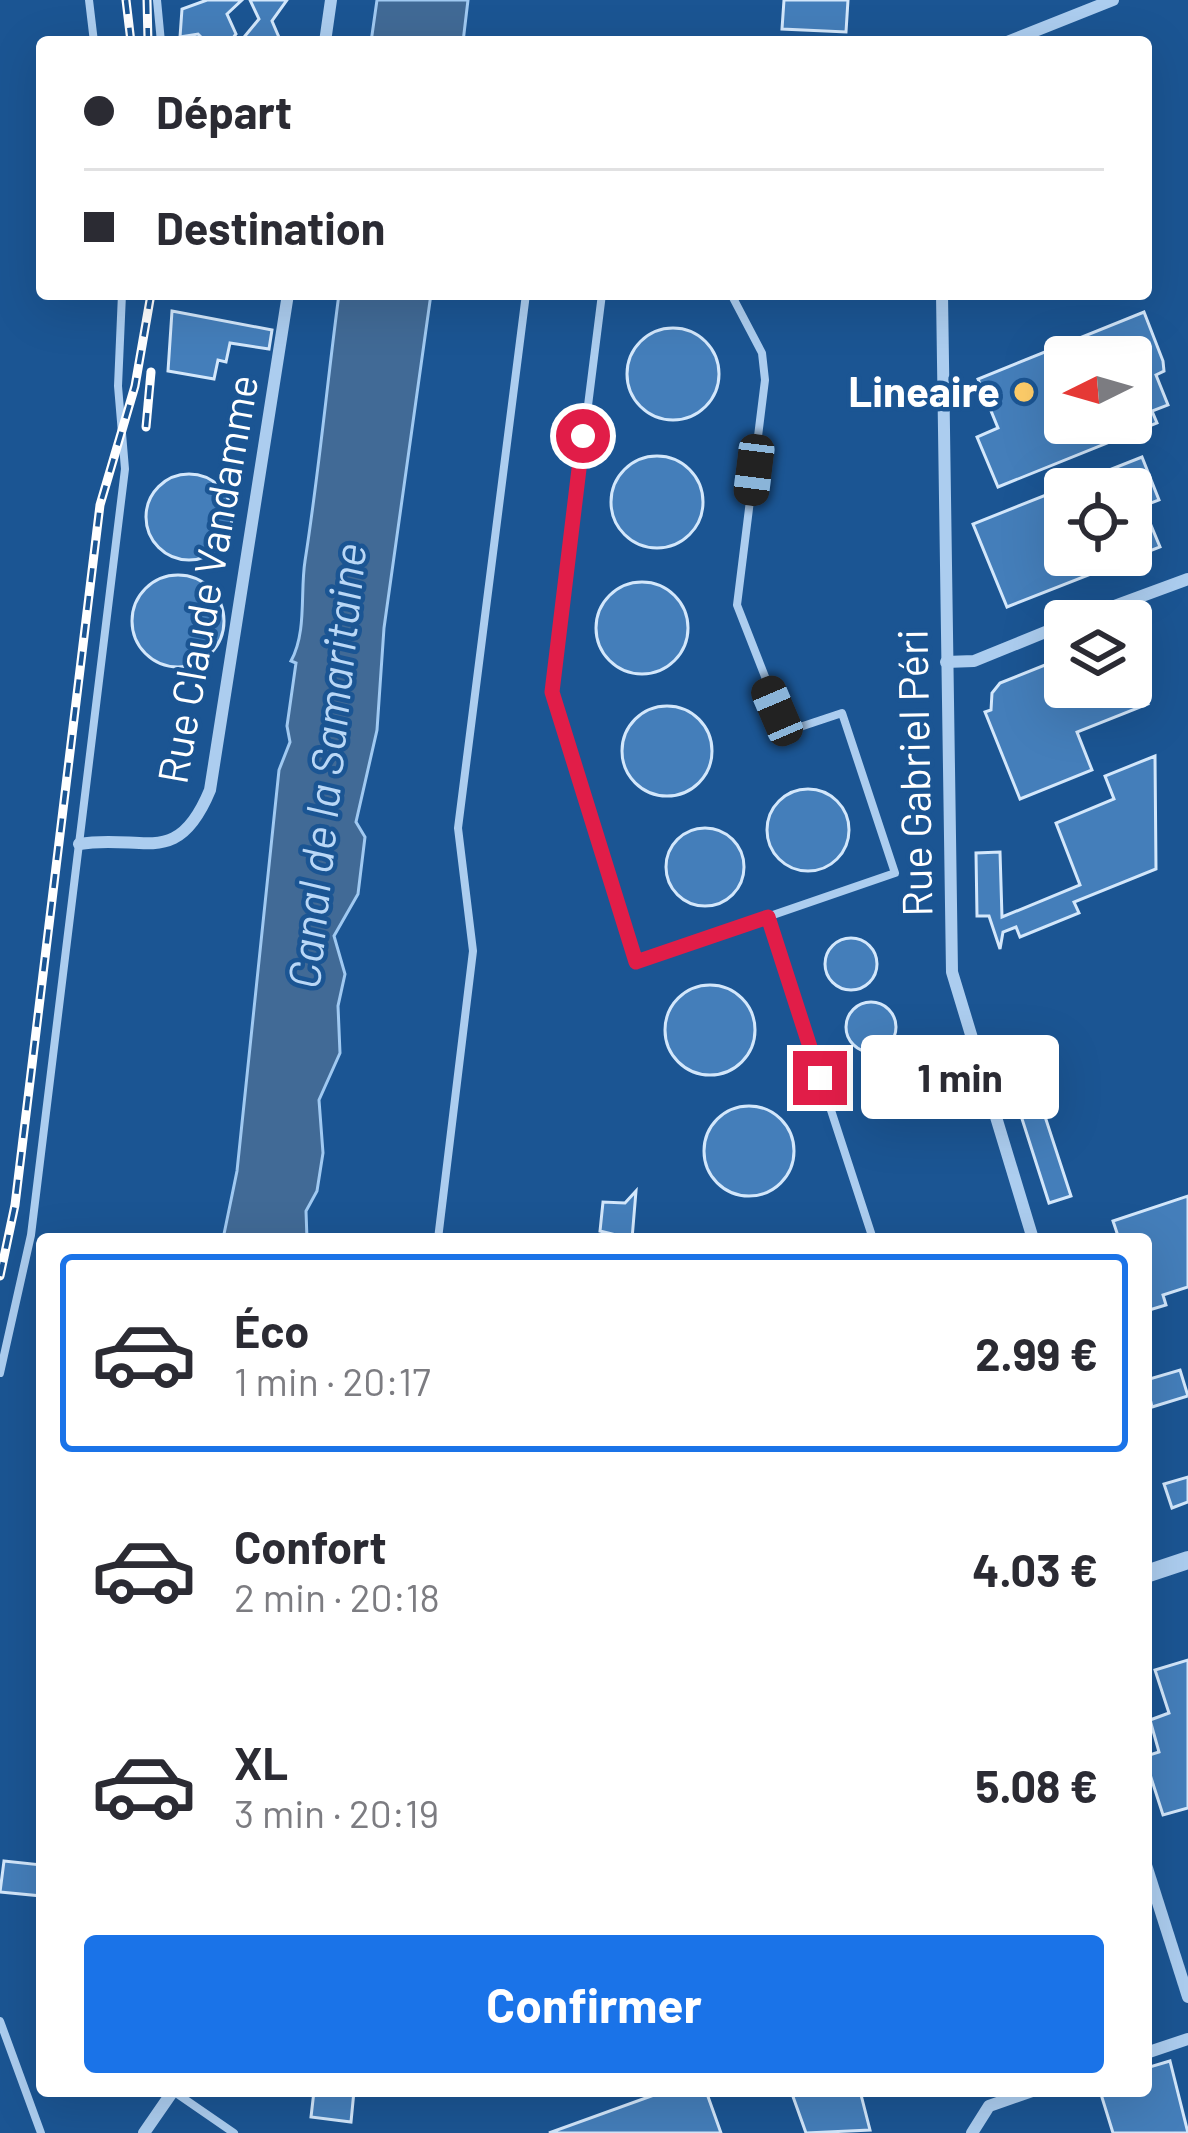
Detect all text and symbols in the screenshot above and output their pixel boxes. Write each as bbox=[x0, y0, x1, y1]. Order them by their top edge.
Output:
text: Départ bbox=[156, 84, 292, 138]
text: Destination bbox=[156, 200, 385, 254]
north arrow bbox=[1044, 336, 1152, 444]
map controls bbox=[1044, 336, 1152, 708]
place label: Lineaire bbox=[848, 365, 1000, 415]
street label: Rue Claude Vandamme bbox=[145, 370, 267, 787]
marker: Lineaire bbox=[1011, 379, 1037, 405]
route start bbox=[556, 409, 610, 463]
car bbox=[732, 432, 776, 508]
button: locate bbox=[1044, 468, 1152, 576]
water label: Canal de la Samaritaine bbox=[275, 540, 375, 991]
button: layers bbox=[1044, 600, 1152, 708]
street label: Rue Gabriel Péri bbox=[885, 629, 941, 917]
car bbox=[746, 671, 808, 751]
callout: 1 min bbox=[862, 1036, 1060, 1120]
route end bbox=[793, 1051, 847, 1105]
text: 1 min bbox=[917, 1053, 1003, 1100]
icon: car bbox=[90, 1299, 198, 1407]
text: Éco bbox=[234, 1303, 309, 1357]
text: 2.99 € bbox=[975, 1326, 1098, 1380]
text: 1 min · 20:17 bbox=[234, 1357, 431, 1404]
icon: car bbox=[90, 1515, 198, 1623]
text: Confort bbox=[234, 1519, 387, 1573]
text: 4.03 € bbox=[972, 1542, 1098, 1596]
text: 2 min · 20:18 bbox=[234, 1573, 440, 1620]
icon: car bbox=[90, 1731, 198, 1839]
text: XL bbox=[234, 1735, 288, 1789]
text: 5.08 € bbox=[975, 1758, 1098, 1812]
text: 3 min · 20:19 bbox=[234, 1789, 439, 1836]
button: Confirmer bbox=[84, 1935, 1104, 2073]

